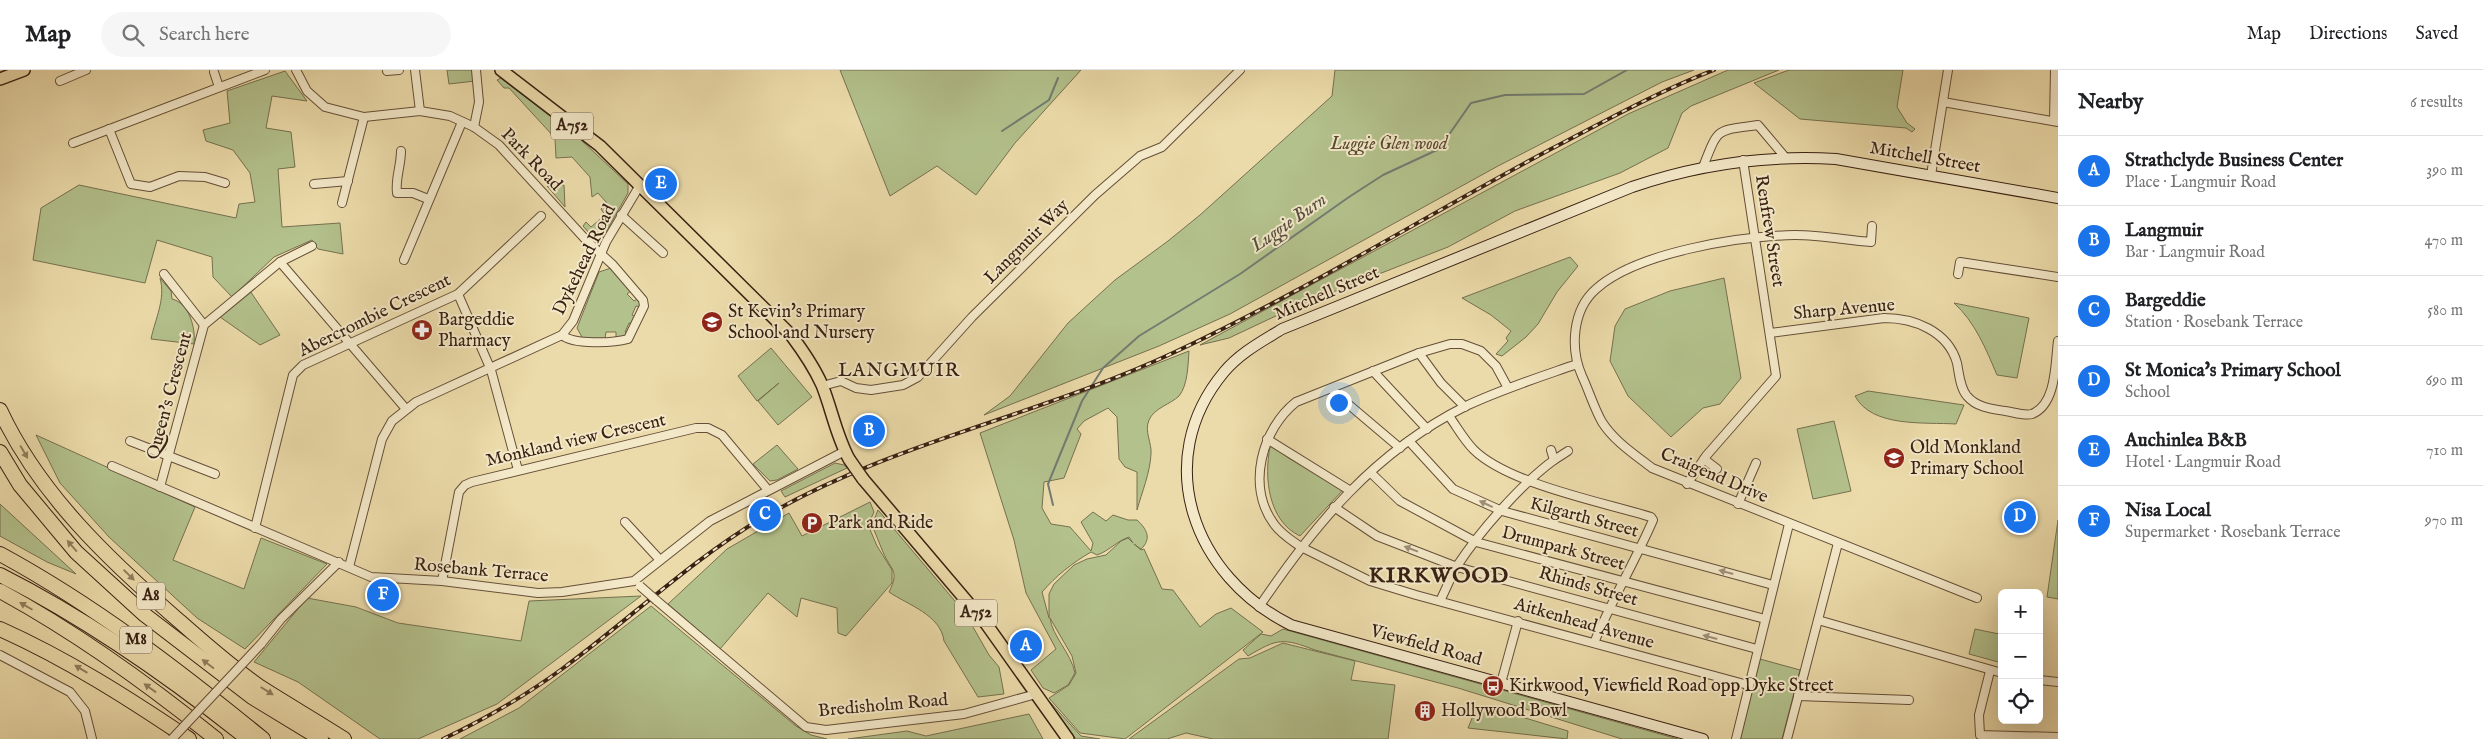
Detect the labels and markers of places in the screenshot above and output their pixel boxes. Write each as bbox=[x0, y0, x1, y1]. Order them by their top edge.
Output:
pin: E bbox=[645, 165, 677, 203]
place label: St Kevin's Primary School and Nursery bbox=[728, 301, 875, 345]
place label: Bargeddie Pharmacy bbox=[438, 309, 515, 353]
school or university icon: St Kevin's Primary School and Nursery bbox=[700, 310, 724, 334]
pharmacy icon: Bargeddie Pharmacy bbox=[410, 318, 434, 342]
pin: B bbox=[853, 412, 885, 450]
place label: Old Monkland Primary School bbox=[1910, 437, 2024, 481]
school or university icon: Old Monkland Primary School bbox=[1882, 446, 1906, 470]
pin: C bbox=[749, 496, 781, 534]
pin: D bbox=[2004, 498, 2036, 536]
parking icon: Park and Ride bbox=[800, 511, 824, 535]
place label: Park and Ride bbox=[828, 512, 933, 535]
pin: F bbox=[367, 576, 399, 614]
pin: A bbox=[1010, 627, 1042, 665]
bus stop icon: Kirkwood, Viewfield Road opp Dyke Street bbox=[1481, 674, 1505, 698]
place label: Kirkwood, Viewfield Road opp Dyke Street bbox=[1509, 675, 1834, 698]
building icon: Hollywood Bowl bbox=[1413, 699, 1437, 723]
place label: Hollywood Bowl bbox=[1441, 700, 1567, 723]

